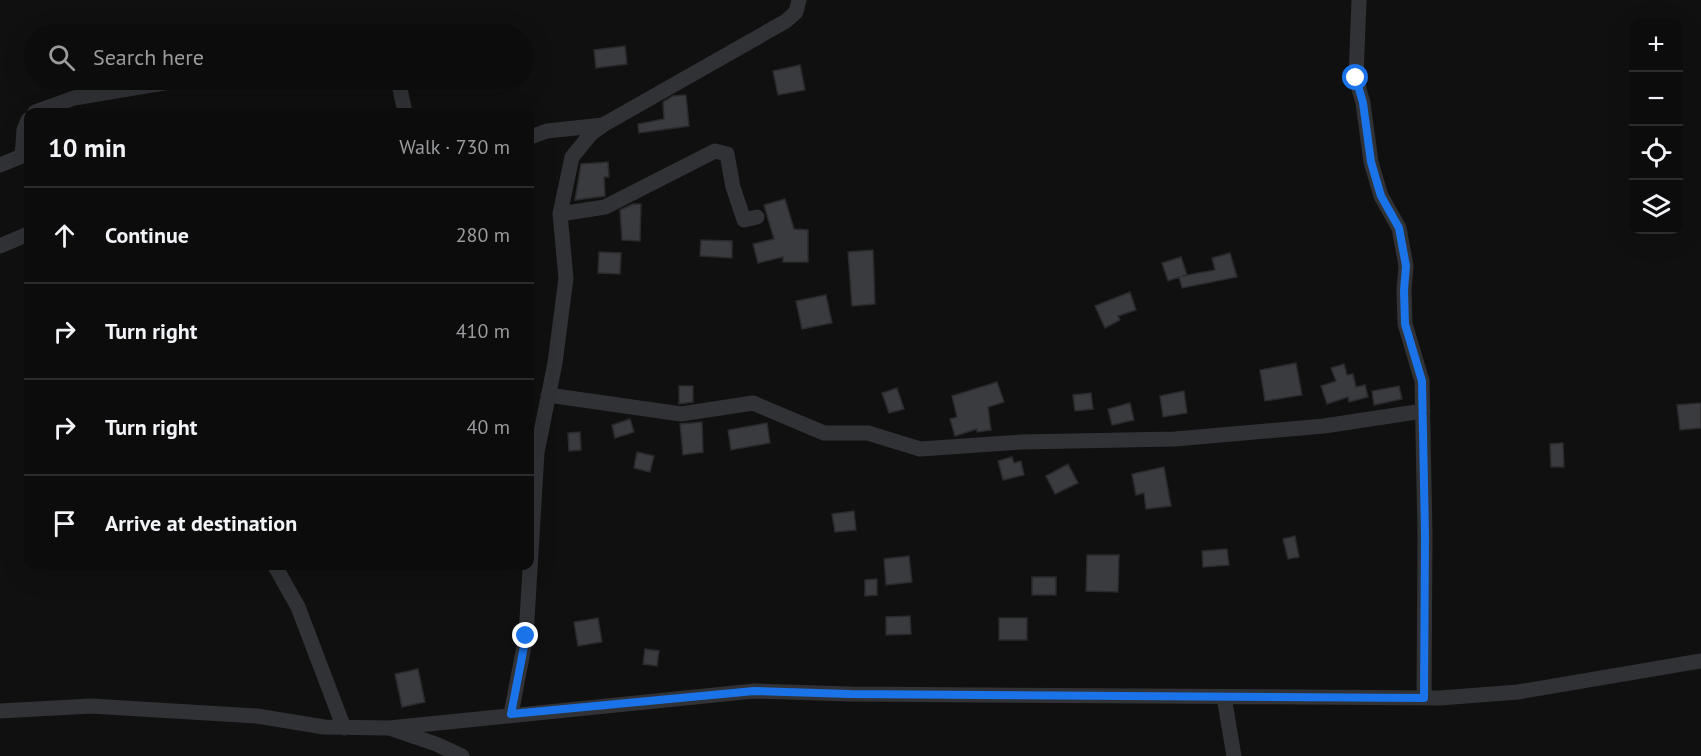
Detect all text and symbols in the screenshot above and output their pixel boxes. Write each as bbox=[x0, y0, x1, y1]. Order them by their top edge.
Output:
map controls bbox=[1629, 18, 1683, 234]
button: + bbox=[1629, 18, 1683, 72]
search box bbox=[24, 24, 534, 90]
icon: search bbox=[45, 41, 78, 74]
text: Search here bbox=[93, 43, 204, 71]
route start bbox=[1342, 64, 1368, 90]
button: − bbox=[1629, 72, 1683, 126]
button: locate bbox=[1629, 126, 1683, 180]
text: 10 min bbox=[48, 131, 126, 164]
text: Walk · 730 m bbox=[399, 134, 510, 160]
button: layers bbox=[1629, 180, 1683, 234]
icon: ahead bbox=[48, 219, 81, 252]
text: Continue bbox=[105, 221, 189, 249]
text: 280 m bbox=[456, 222, 510, 248]
icon: right bbox=[48, 315, 81, 348]
text: Turn right bbox=[105, 317, 197, 345]
text: 410 m bbox=[456, 318, 510, 344]
icon: right bbox=[48, 411, 81, 444]
text: Turn right bbox=[105, 413, 197, 441]
text: 40 m bbox=[467, 414, 510, 440]
icon: arrive bbox=[48, 507, 81, 540]
text: Arrive at destination bbox=[105, 509, 297, 537]
route end bbox=[512, 622, 538, 648]

